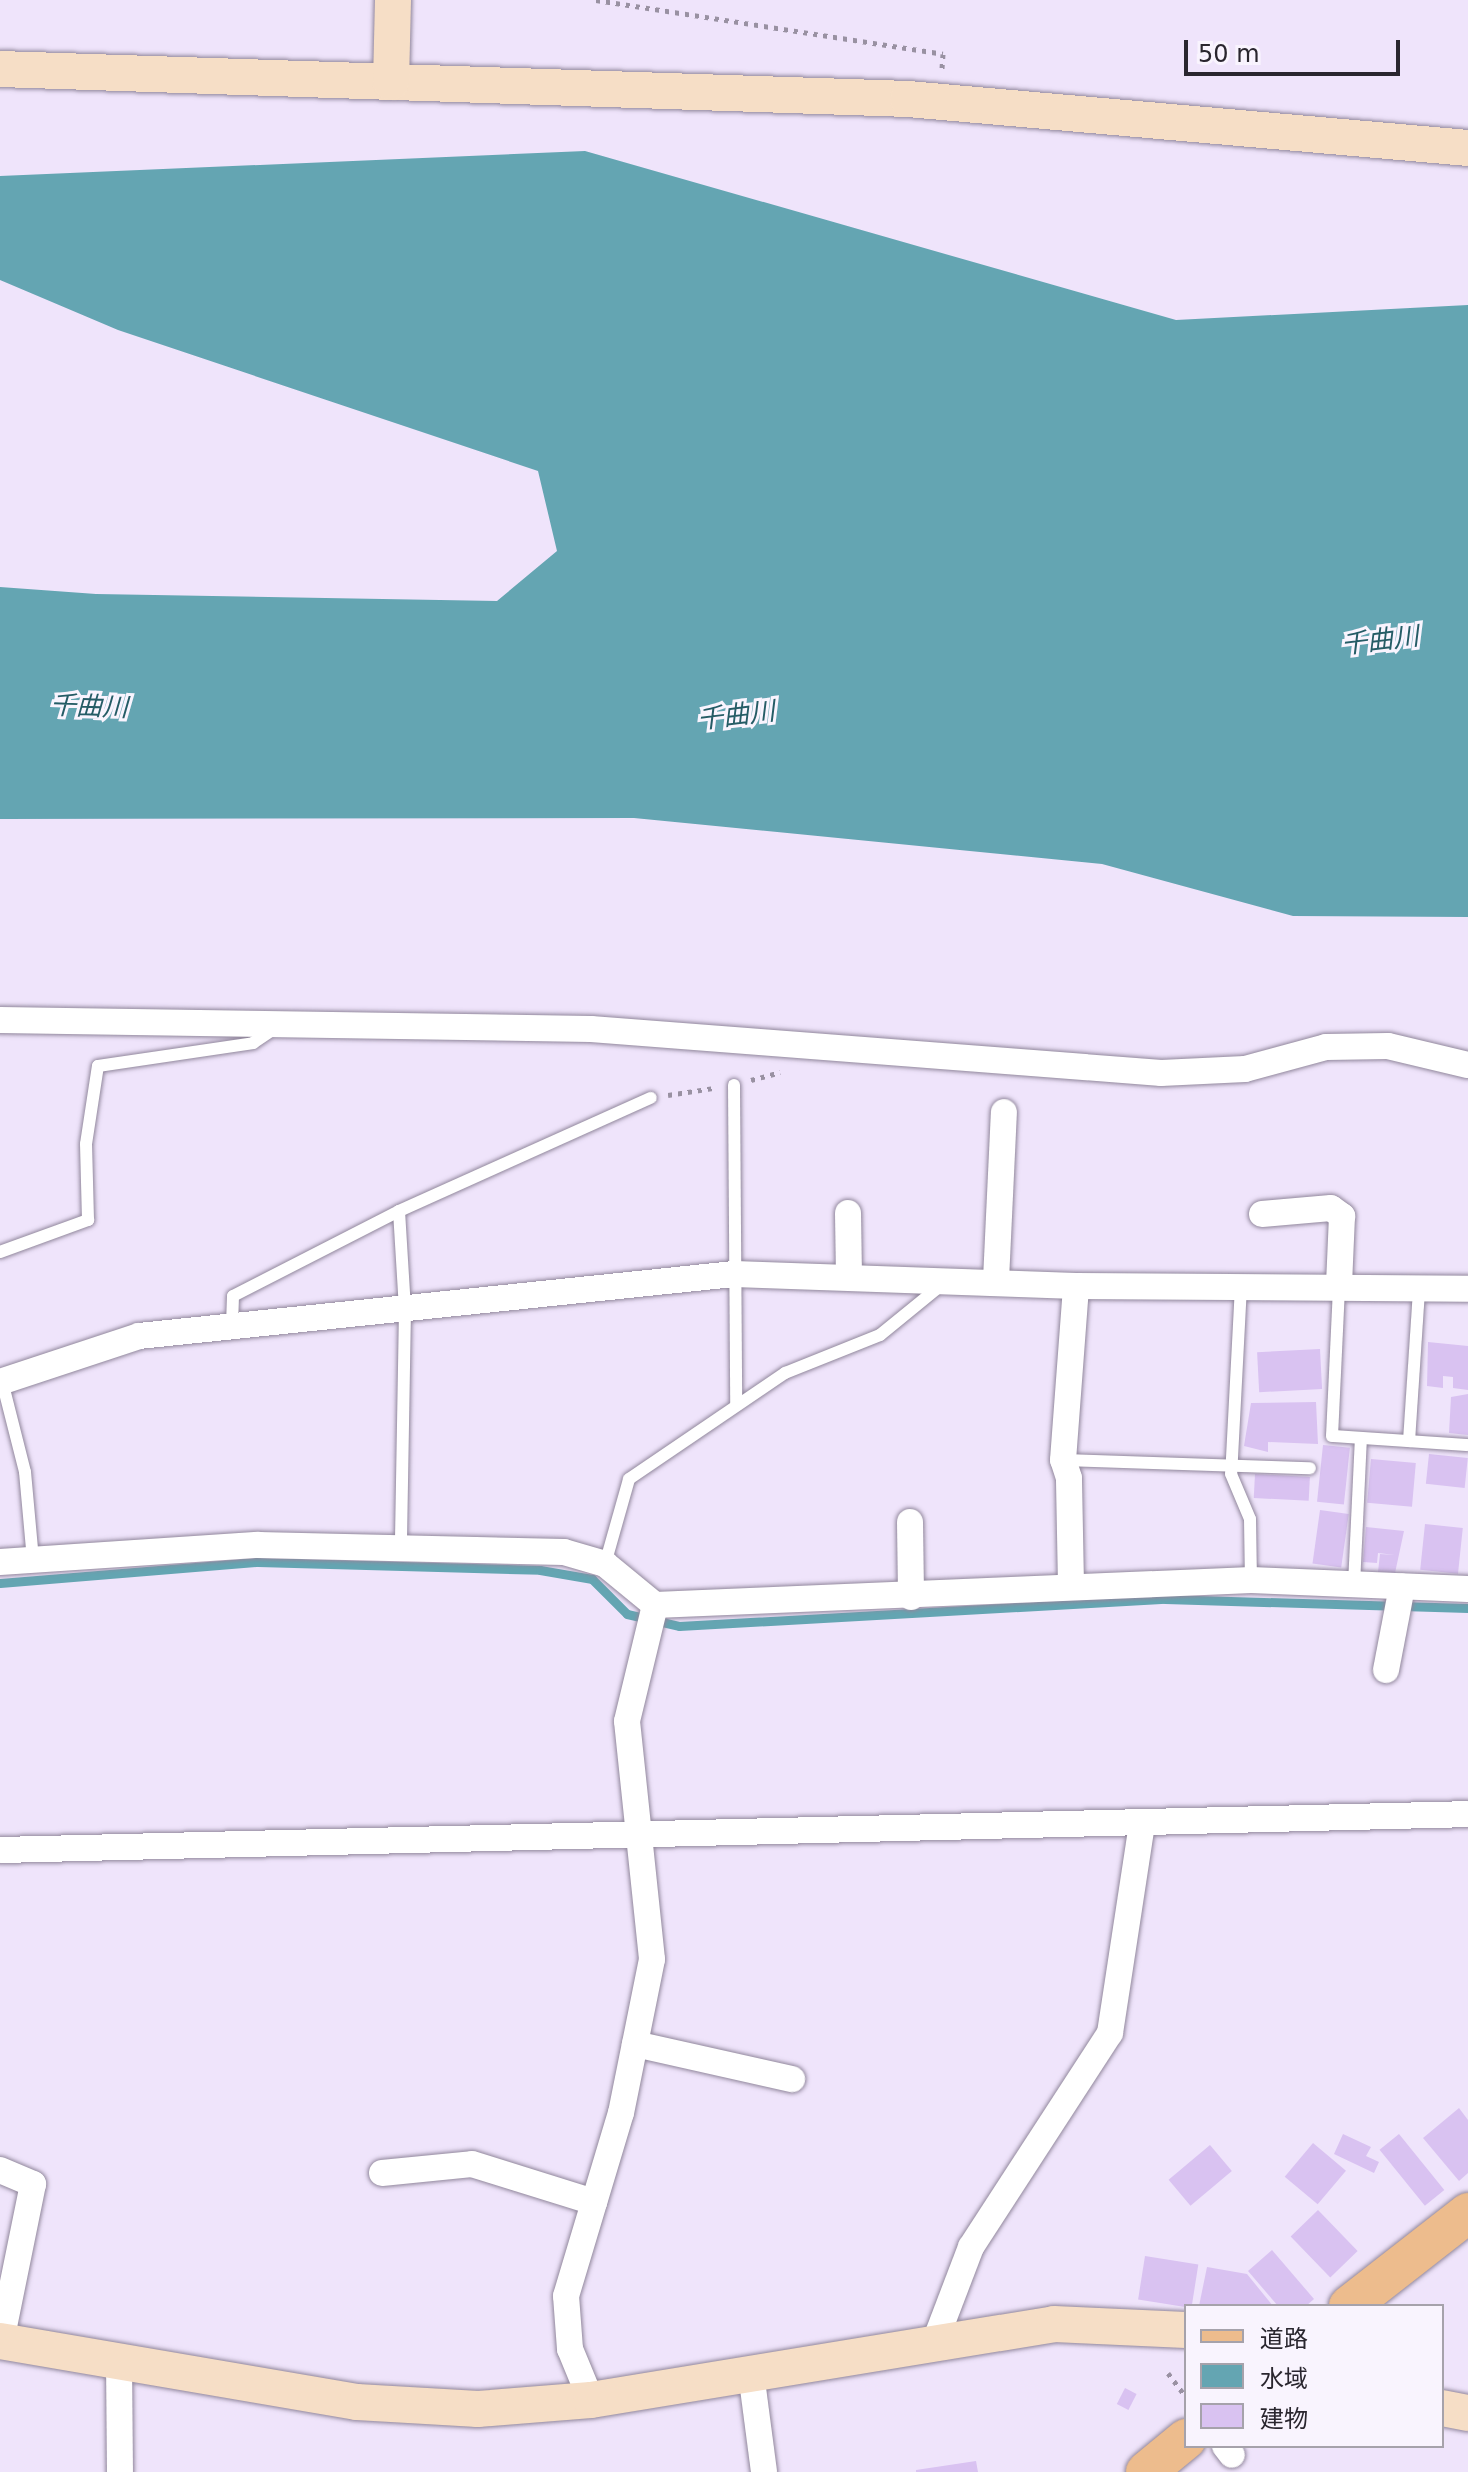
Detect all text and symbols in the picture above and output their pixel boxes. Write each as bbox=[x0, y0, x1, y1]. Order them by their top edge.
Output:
scale bar bbox=[1188, 24, 1404, 74]
text: 50 m bbox=[1198, 40, 1260, 68]
water label: 千曲川 bbox=[1339, 621, 1421, 661]
water label: 千曲川 bbox=[49, 690, 129, 724]
water label: 千曲川 bbox=[695, 696, 777, 736]
legend bbox=[1184, 2304, 1444, 2448]
text: 道路 bbox=[1260, 2325, 1308, 2353]
text: 水域 bbox=[1260, 2365, 1308, 2393]
text: 建物 bbox=[1260, 2405, 1308, 2433]

